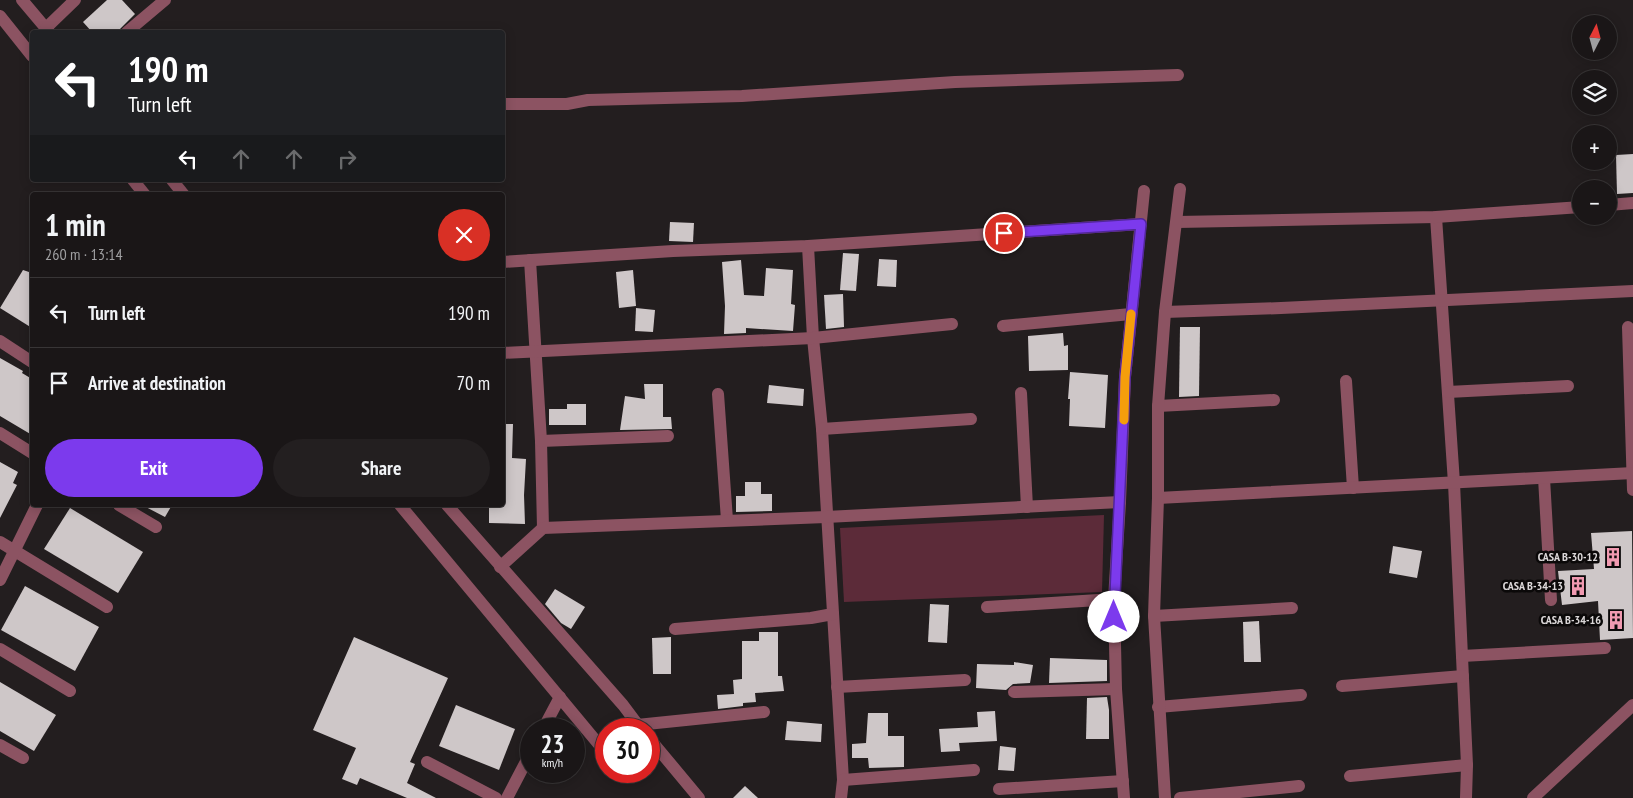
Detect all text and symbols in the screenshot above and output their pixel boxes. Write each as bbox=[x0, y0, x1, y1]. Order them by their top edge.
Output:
north arrow bbox=[1572, 15, 1618, 60]
map controls bbox=[1572, 15, 1617, 225]
text: 190 m bbox=[128, 46, 209, 92]
icon: left bbox=[45, 50, 110, 115]
button: layers bbox=[1572, 70, 1617, 115]
text: Turn left bbox=[128, 90, 192, 118]
button: + bbox=[1572, 125, 1617, 170]
icon: left bbox=[174, 145, 202, 173]
icon: ahead bbox=[227, 145, 255, 173]
icon: ahead bbox=[280, 145, 308, 173]
icon: right bbox=[333, 145, 361, 173]
button: − bbox=[1572, 180, 1617, 225]
text: 1 min bbox=[45, 205, 106, 244]
button: close bbox=[438, 209, 490, 261]
pin bbox=[983, 212, 1025, 254]
icon: arrive bbox=[990, 219, 1018, 247]
text: 260 m · 13:14 bbox=[45, 244, 123, 264]
icon: left bbox=[45, 299, 73, 327]
text: Turn left bbox=[88, 301, 145, 325]
text: 190 m bbox=[448, 301, 490, 325]
icon: arrive bbox=[45, 369, 73, 397]
text: Arrive at destination bbox=[88, 371, 226, 395]
text: 70 m bbox=[457, 371, 490, 395]
button: Exit bbox=[45, 439, 263, 497]
button: Share bbox=[273, 439, 490, 497]
building icon: CASA B-30-12 bbox=[1602, 546, 1624, 568]
place label: CASA B-30-12 bbox=[1538, 549, 1598, 564]
building icon: CASA B-34-13 bbox=[1567, 575, 1589, 597]
place label: CASA B-34-13 bbox=[1503, 578, 1563, 593]
position arrow bbox=[1087, 590, 1139, 642]
building icon: CASA B-34-16 bbox=[1605, 609, 1627, 631]
place label: CASA B-34-16 bbox=[1541, 612, 1601, 627]
speed limit sign: 30 bbox=[595, 718, 660, 783]
text: 23 bbox=[541, 728, 564, 760]
text: km/h bbox=[542, 755, 563, 770]

